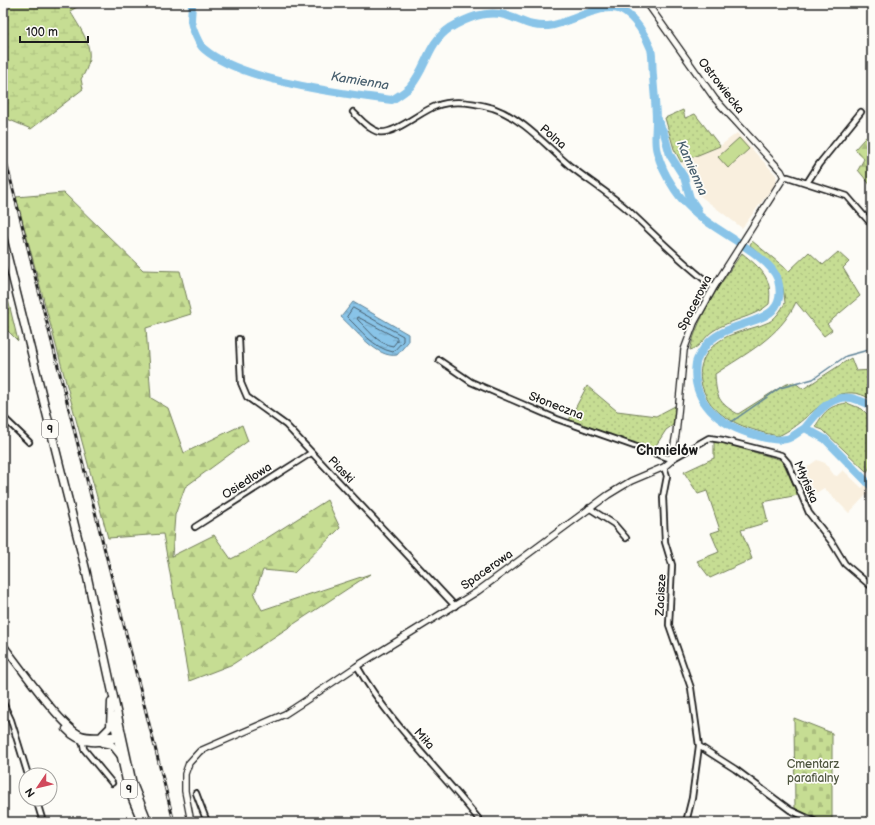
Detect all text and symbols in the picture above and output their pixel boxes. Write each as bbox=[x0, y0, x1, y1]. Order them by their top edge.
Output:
scale bar bbox=[20, 18, 88, 44]
text: 100 m bbox=[26, 25, 58, 40]
street label: Ostrowiecka bbox=[695, 55, 747, 117]
water label: Kamienna bbox=[330, 69, 390, 93]
street label: Polna bbox=[537, 121, 569, 153]
water label: Kamienna bbox=[673, 138, 711, 198]
street label: Spacerowa bbox=[675, 273, 715, 333]
street label: Słoneczna bbox=[527, 389, 586, 423]
road number: 9 bbox=[42, 420, 58, 438]
district label: Chmielów bbox=[636, 442, 699, 459]
street label: Piaski bbox=[325, 453, 358, 487]
street label: Osiedlowa bbox=[219, 459, 275, 503]
street label: Młyńska bbox=[790, 459, 822, 506]
street label: Spacerowa bbox=[458, 546, 516, 593]
street label: Zacisze bbox=[652, 574, 670, 617]
street label: Miła bbox=[411, 725, 438, 753]
park label: Cmentarz parafialny bbox=[787, 757, 840, 786]
north arrow bbox=[18, 767, 58, 807]
road number: 9 bbox=[121, 780, 137, 798]
text: N bbox=[23, 785, 38, 800]

